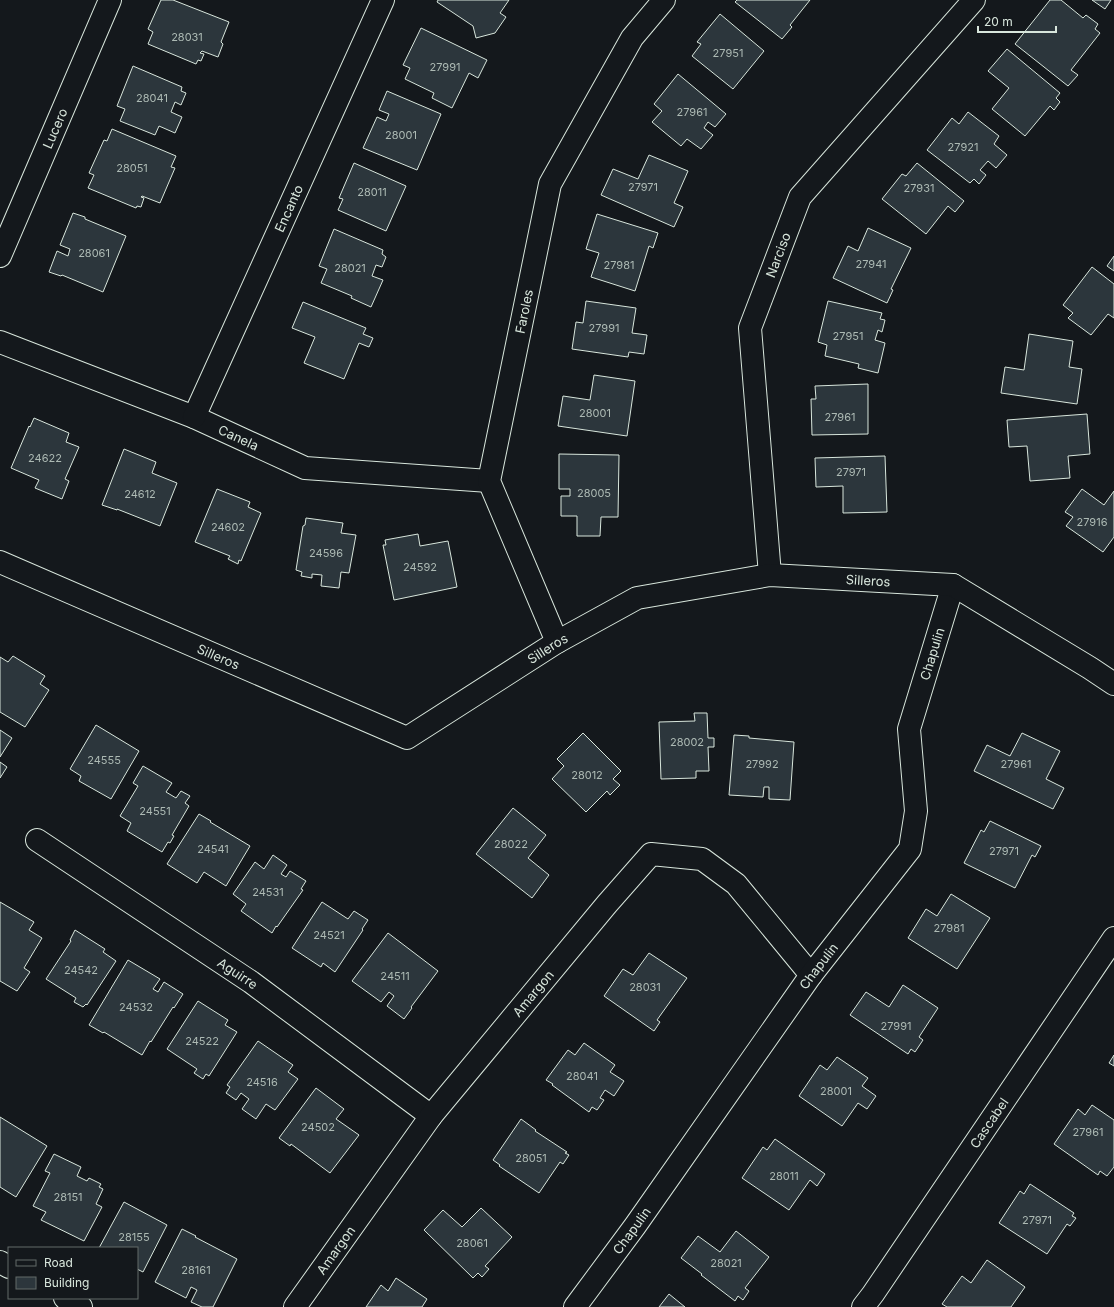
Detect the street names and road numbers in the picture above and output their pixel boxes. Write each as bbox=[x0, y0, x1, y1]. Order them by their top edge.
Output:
street label: Lucero bbox=[39, 105, 71, 151]
street label: Encanto bbox=[271, 182, 306, 235]
street label: Narciso bbox=[762, 230, 794, 280]
street label: Faroles bbox=[512, 288, 536, 335]
street label: Canela bbox=[216, 421, 261, 454]
street label: Silleros bbox=[845, 571, 891, 590]
street label: Chapulin bbox=[916, 626, 948, 682]
street label: Silleros bbox=[524, 630, 570, 667]
street label: Silleros bbox=[195, 640, 242, 673]
street label: Chapulin bbox=[796, 940, 841, 992]
street label: Aguirre bbox=[215, 954, 261, 992]
street label: Amargon bbox=[509, 967, 557, 1020]
street label: Cascabel bbox=[966, 1095, 1011, 1151]
street label: Chapulin bbox=[609, 1204, 654, 1257]
street label: Amargon bbox=[313, 1223, 358, 1277]

